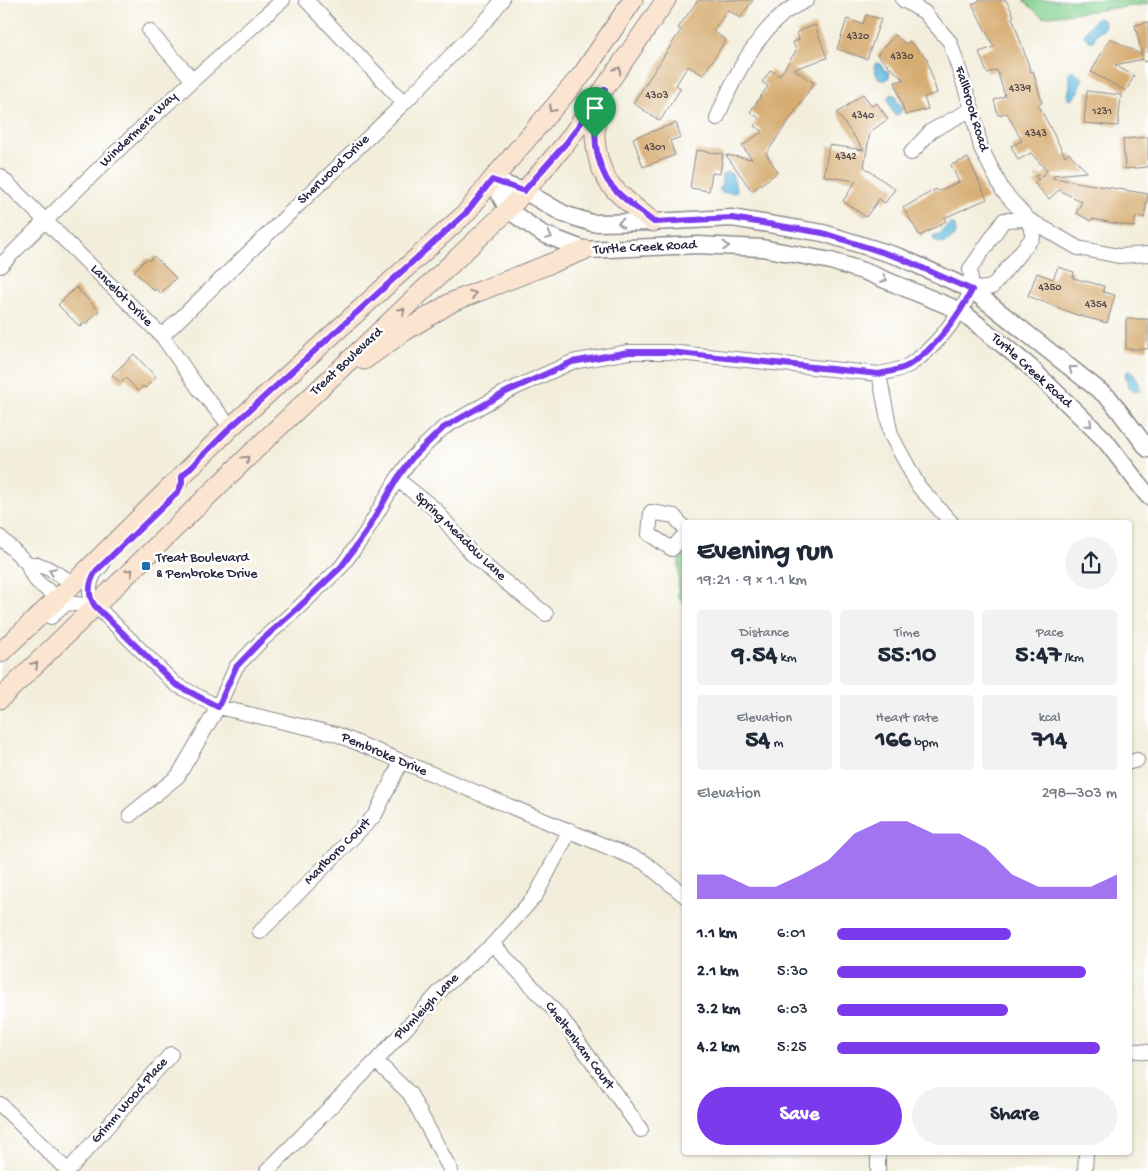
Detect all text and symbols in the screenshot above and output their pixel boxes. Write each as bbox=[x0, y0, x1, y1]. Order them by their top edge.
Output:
house number: 4320 bbox=[847, 31, 869, 43]
house number: 4330 bbox=[891, 51, 913, 63]
street label: Fallbrook Road bbox=[950, 63, 993, 155]
one-way arrow bbox=[612, 66, 621, 75]
house number: 4339 bbox=[1009, 83, 1032, 95]
pin bbox=[574, 87, 616, 138]
street label: Windermere Way bbox=[97, 89, 181, 171]
house number: 4303 bbox=[646, 90, 669, 102]
icon: arrive bbox=[581, 94, 609, 122]
one-way arrow bbox=[549, 104, 558, 113]
house number: 1231 bbox=[1091, 106, 1112, 118]
house number: 4340 bbox=[852, 110, 874, 122]
house number: 4343 bbox=[1025, 128, 1047, 140]
street label: Sherwood Drive bbox=[294, 131, 374, 209]
house number: 4301 bbox=[644, 142, 666, 154]
house number: 4342 bbox=[835, 151, 857, 163]
one-way arrow bbox=[616, 218, 624, 228]
one-way arrow bbox=[544, 230, 553, 241]
street label: Turtle Creek Road bbox=[592, 237, 699, 259]
one-way arrow bbox=[722, 241, 730, 252]
street label: Lancelot Drive bbox=[86, 261, 156, 331]
one-way arrow bbox=[879, 273, 888, 284]
house number: 4350 bbox=[1039, 282, 1061, 294]
one-way arrow bbox=[468, 290, 477, 300]
house number: 4354 bbox=[1085, 299, 1108, 311]
one-way arrow bbox=[397, 308, 406, 317]
street label: Treat Boulevard bbox=[307, 323, 388, 401]
street label: Turtle Creek Road bbox=[986, 329, 1076, 413]
one-way arrow bbox=[1069, 367, 1078, 375]
one-way arrow bbox=[1083, 418, 1092, 427]
one-way arrow bbox=[241, 455, 250, 464]
street label: Spring Meadow Lane bbox=[411, 489, 510, 585]
text: Evening run bbox=[697, 536, 833, 569]
button: share bbox=[1065, 537, 1117, 589]
place label: Treat Boulevard & Pembroke Drive bbox=[155, 550, 258, 583]
marker: Treat Boulevard & Pembroke Drive bbox=[140, 560, 152, 572]
one-way arrow bbox=[48, 566, 57, 577]
one-way arrow bbox=[124, 569, 133, 578]
text: 19:21 · 9 × 1.1 km bbox=[697, 572, 807, 591]
text: Distance bbox=[740, 625, 789, 642]
text: Time bbox=[894, 625, 920, 642]
text: Pace bbox=[1036, 625, 1063, 642]
text: 9.54 bbox=[732, 642, 777, 671]
text: 55:10 bbox=[878, 642, 936, 671]
text: 5:47 bbox=[1015, 642, 1061, 671]
text: km bbox=[777, 650, 797, 667]
text: /km bbox=[1061, 650, 1084, 667]
one-way arrow bbox=[29, 662, 38, 671]
text: Elevation bbox=[737, 710, 792, 727]
text: Heart rate bbox=[876, 710, 938, 727]
text: kcal bbox=[1039, 710, 1061, 727]
text: 54 bbox=[745, 727, 770, 756]
text: 166 bbox=[876, 727, 911, 756]
text: 714 bbox=[1032, 727, 1067, 756]
street label: Pembroke Drive bbox=[338, 729, 430, 781]
text: m bbox=[770, 735, 783, 752]
text: bpm bbox=[911, 735, 938, 752]
text: Elevation bbox=[697, 785, 761, 804]
text: 298–303 m bbox=[1042, 785, 1117, 804]
street label: Marlboro Court bbox=[301, 814, 376, 889]
text: 1.1 km bbox=[697, 925, 737, 944]
text: 6:01 bbox=[777, 925, 806, 944]
text: 2.1 km bbox=[697, 963, 739, 982]
text: 5:30 bbox=[777, 963, 808, 982]
street label: Plumleigh Lane bbox=[390, 970, 464, 1045]
street label: Cheltenham Court bbox=[540, 999, 618, 1094]
text: 3.2 km bbox=[697, 1001, 740, 1020]
text: 6:03 bbox=[777, 1001, 808, 1020]
text: 4.2 km bbox=[697, 1039, 740, 1058]
text: 5:25 bbox=[777, 1039, 807, 1058]
street label: Grimm Wood Place bbox=[88, 1054, 173, 1148]
button: Save bbox=[697, 1087, 902, 1145]
button: Share bbox=[912, 1087, 1117, 1145]

